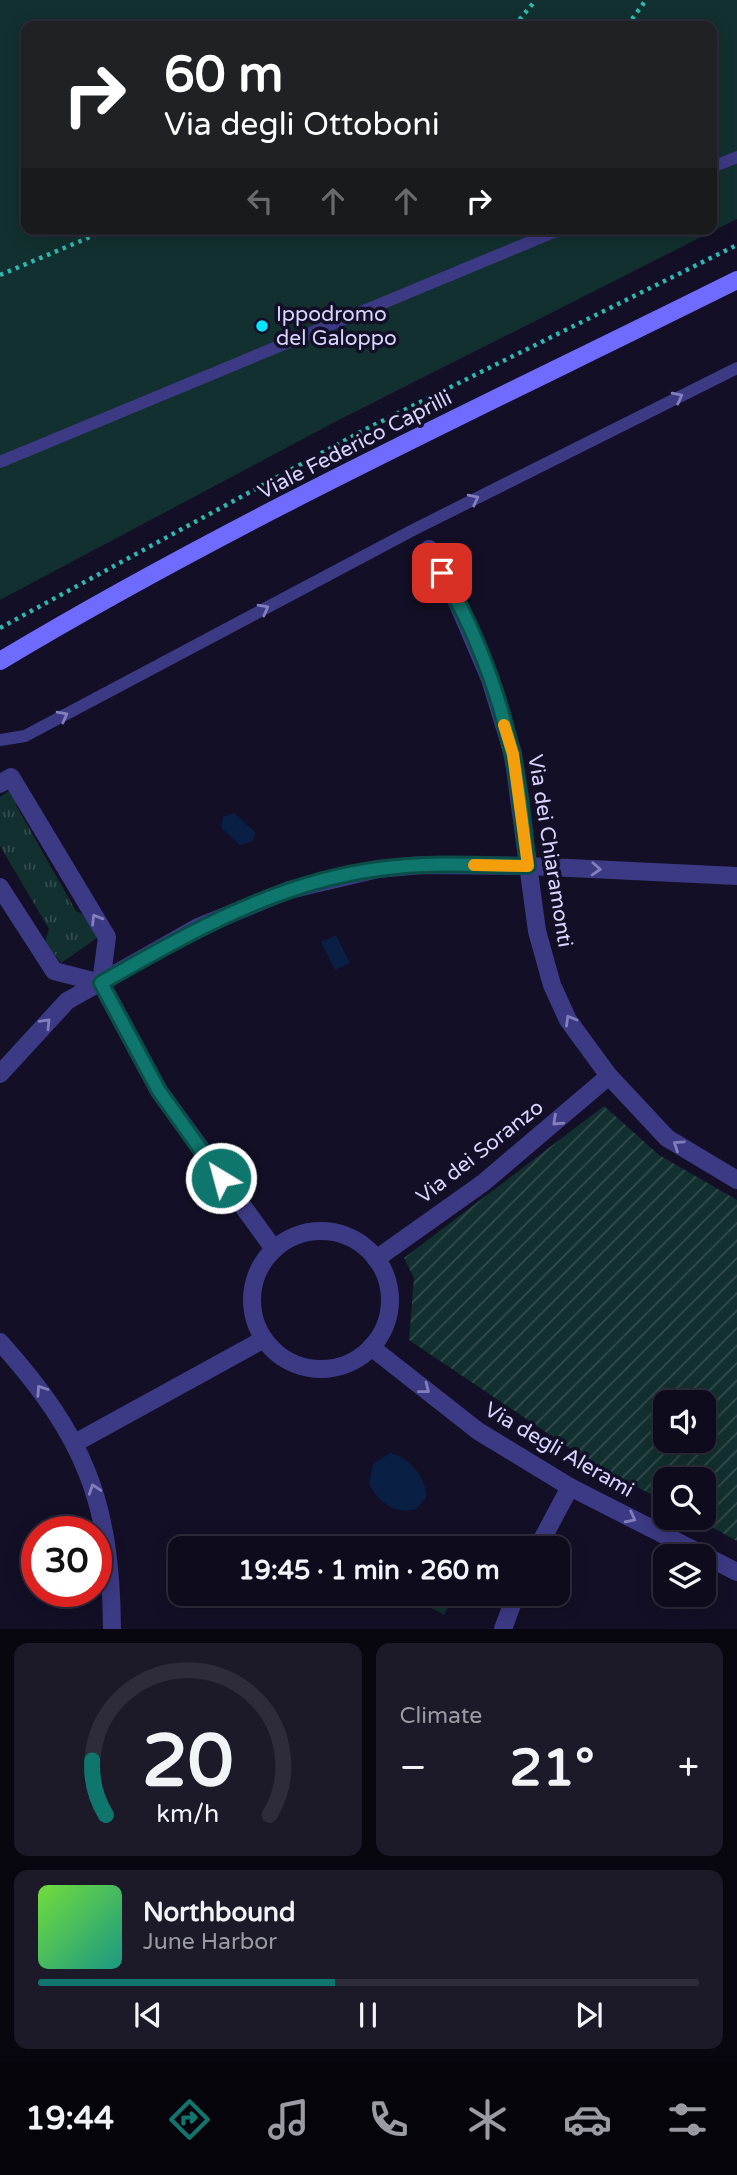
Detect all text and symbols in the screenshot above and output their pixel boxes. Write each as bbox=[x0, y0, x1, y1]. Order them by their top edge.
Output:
text: 60 m bbox=[164, 46, 283, 105]
icon: right bbox=[49, 49, 140, 140]
text: Via degli Ottoboni bbox=[164, 106, 440, 144]
icon: left bbox=[241, 182, 279, 220]
icon: ahead bbox=[314, 182, 352, 220]
icon: ahead bbox=[387, 182, 425, 220]
icon: right bbox=[460, 182, 498, 220]
place label: Ippodromo del Galoppo bbox=[276, 302, 397, 351]
marker: Ippodromo del Galoppo bbox=[254, 318, 270, 334]
street label: Viale Federico Caprilli bbox=[254, 385, 456, 505]
one-way arrow bbox=[671, 392, 683, 406]
one-way arrow bbox=[467, 494, 479, 508]
pin bbox=[412, 543, 472, 603]
icon: arrive bbox=[423, 554, 461, 592]
one-way arrow bbox=[257, 604, 269, 617]
one-way arrow bbox=[56, 711, 68, 724]
street label: Via dei Chiaramonti bbox=[522, 753, 578, 949]
one-way arrow bbox=[591, 861, 602, 876]
one-way arrow bbox=[91, 913, 104, 926]
one-way arrow bbox=[565, 1015, 578, 1028]
one-way arrow bbox=[37, 1019, 50, 1032]
street label: Via dei Soranzo bbox=[412, 1095, 548, 1209]
one-way arrow bbox=[552, 1113, 565, 1125]
position arrow bbox=[184, 1141, 258, 1215]
one-way arrow bbox=[673, 1141, 686, 1154]
one-way arrow bbox=[417, 1380, 429, 1393]
one-way arrow bbox=[37, 1385, 49, 1398]
map controls bbox=[653, 1390, 716, 1607]
button: sound bbox=[653, 1390, 716, 1453]
street label: Via degli Alerami bbox=[480, 1397, 638, 1503]
button: search bbox=[653, 1467, 716, 1530]
one-way arrow bbox=[88, 1484, 103, 1496]
one-way arrow bbox=[624, 1509, 636, 1523]
speed limit sign: 30 bbox=[21, 1516, 112, 1607]
button: layers bbox=[653, 1544, 716, 1607]
text: 19:45 · 1 min · 260 m bbox=[238, 1555, 500, 1586]
text: Climate bbox=[400, 1702, 482, 1730]
text: 20 bbox=[142, 1719, 233, 1807]
text: 21° bbox=[510, 1737, 595, 1800]
text: − bbox=[400, 1745, 427, 1791]
text: + bbox=[678, 1745, 699, 1791]
text: km/h bbox=[156, 1799, 219, 1829]
text: Northbound bbox=[143, 1897, 295, 1928]
text: June Harbor bbox=[143, 1928, 277, 1956]
icon: previous bbox=[129, 1996, 167, 2034]
icon: pause bbox=[349, 1996, 387, 2034]
icon: next bbox=[570, 1996, 608, 2034]
icon: directions bbox=[165, 2095, 214, 2144]
icon: music bbox=[264, 2095, 313, 2144]
icon: phone bbox=[364, 2095, 413, 2144]
icon: climate bbox=[463, 2095, 512, 2144]
icon: car bbox=[563, 2095, 612, 2144]
icon: filters bbox=[663, 2095, 712, 2144]
text: 19:44 bbox=[25, 2100, 114, 2138]

